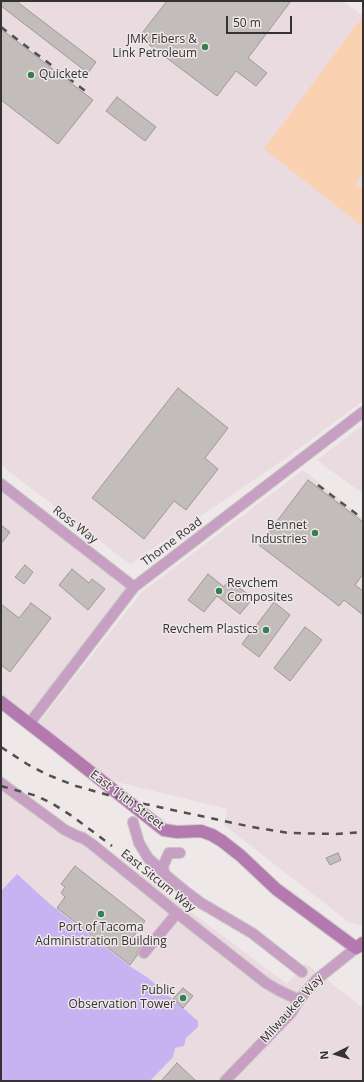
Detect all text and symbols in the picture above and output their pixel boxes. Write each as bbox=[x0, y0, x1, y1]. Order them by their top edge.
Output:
scale bar bbox=[228, 8, 294, 34]
text: 50 m bbox=[233, 14, 261, 31]
place label: JMK Fibers & Link Petroleum bbox=[112, 33, 197, 61]
marker: JMK Fibers & Link Petroleum bbox=[200, 42, 210, 52]
place label: Quickete bbox=[39, 68, 89, 82]
marker: Quickete bbox=[26, 70, 36, 80]
street label: Ross Way bbox=[50, 503, 100, 547]
street label: Thorne Road bbox=[139, 515, 205, 569]
place label: Bennet Industries bbox=[251, 519, 307, 547]
marker: Bennet Industries bbox=[310, 528, 320, 538]
place label: Revchem Composites bbox=[227, 577, 293, 605]
marker: Revchem Composites bbox=[214, 586, 224, 596]
place label: Revchem Plastics bbox=[162, 623, 258, 637]
marker: Revchem Plastics bbox=[261, 625, 271, 635]
street label: East 11th Street bbox=[87, 768, 167, 832]
street label: East Sitcum Way bbox=[118, 847, 198, 915]
marker: Port of Tacoma Administration Building bbox=[96, 909, 106, 919]
place label: Port of Tacoma Administration Building bbox=[35, 921, 167, 949]
street label: Milwaukee Way bbox=[258, 972, 326, 1046]
place label: Public Observation Tower bbox=[69, 984, 175, 1012]
marker: Public Observation Tower bbox=[178, 993, 188, 1003]
north arrow bbox=[316, 1034, 356, 1074]
text: N bbox=[316, 1050, 331, 1060]

